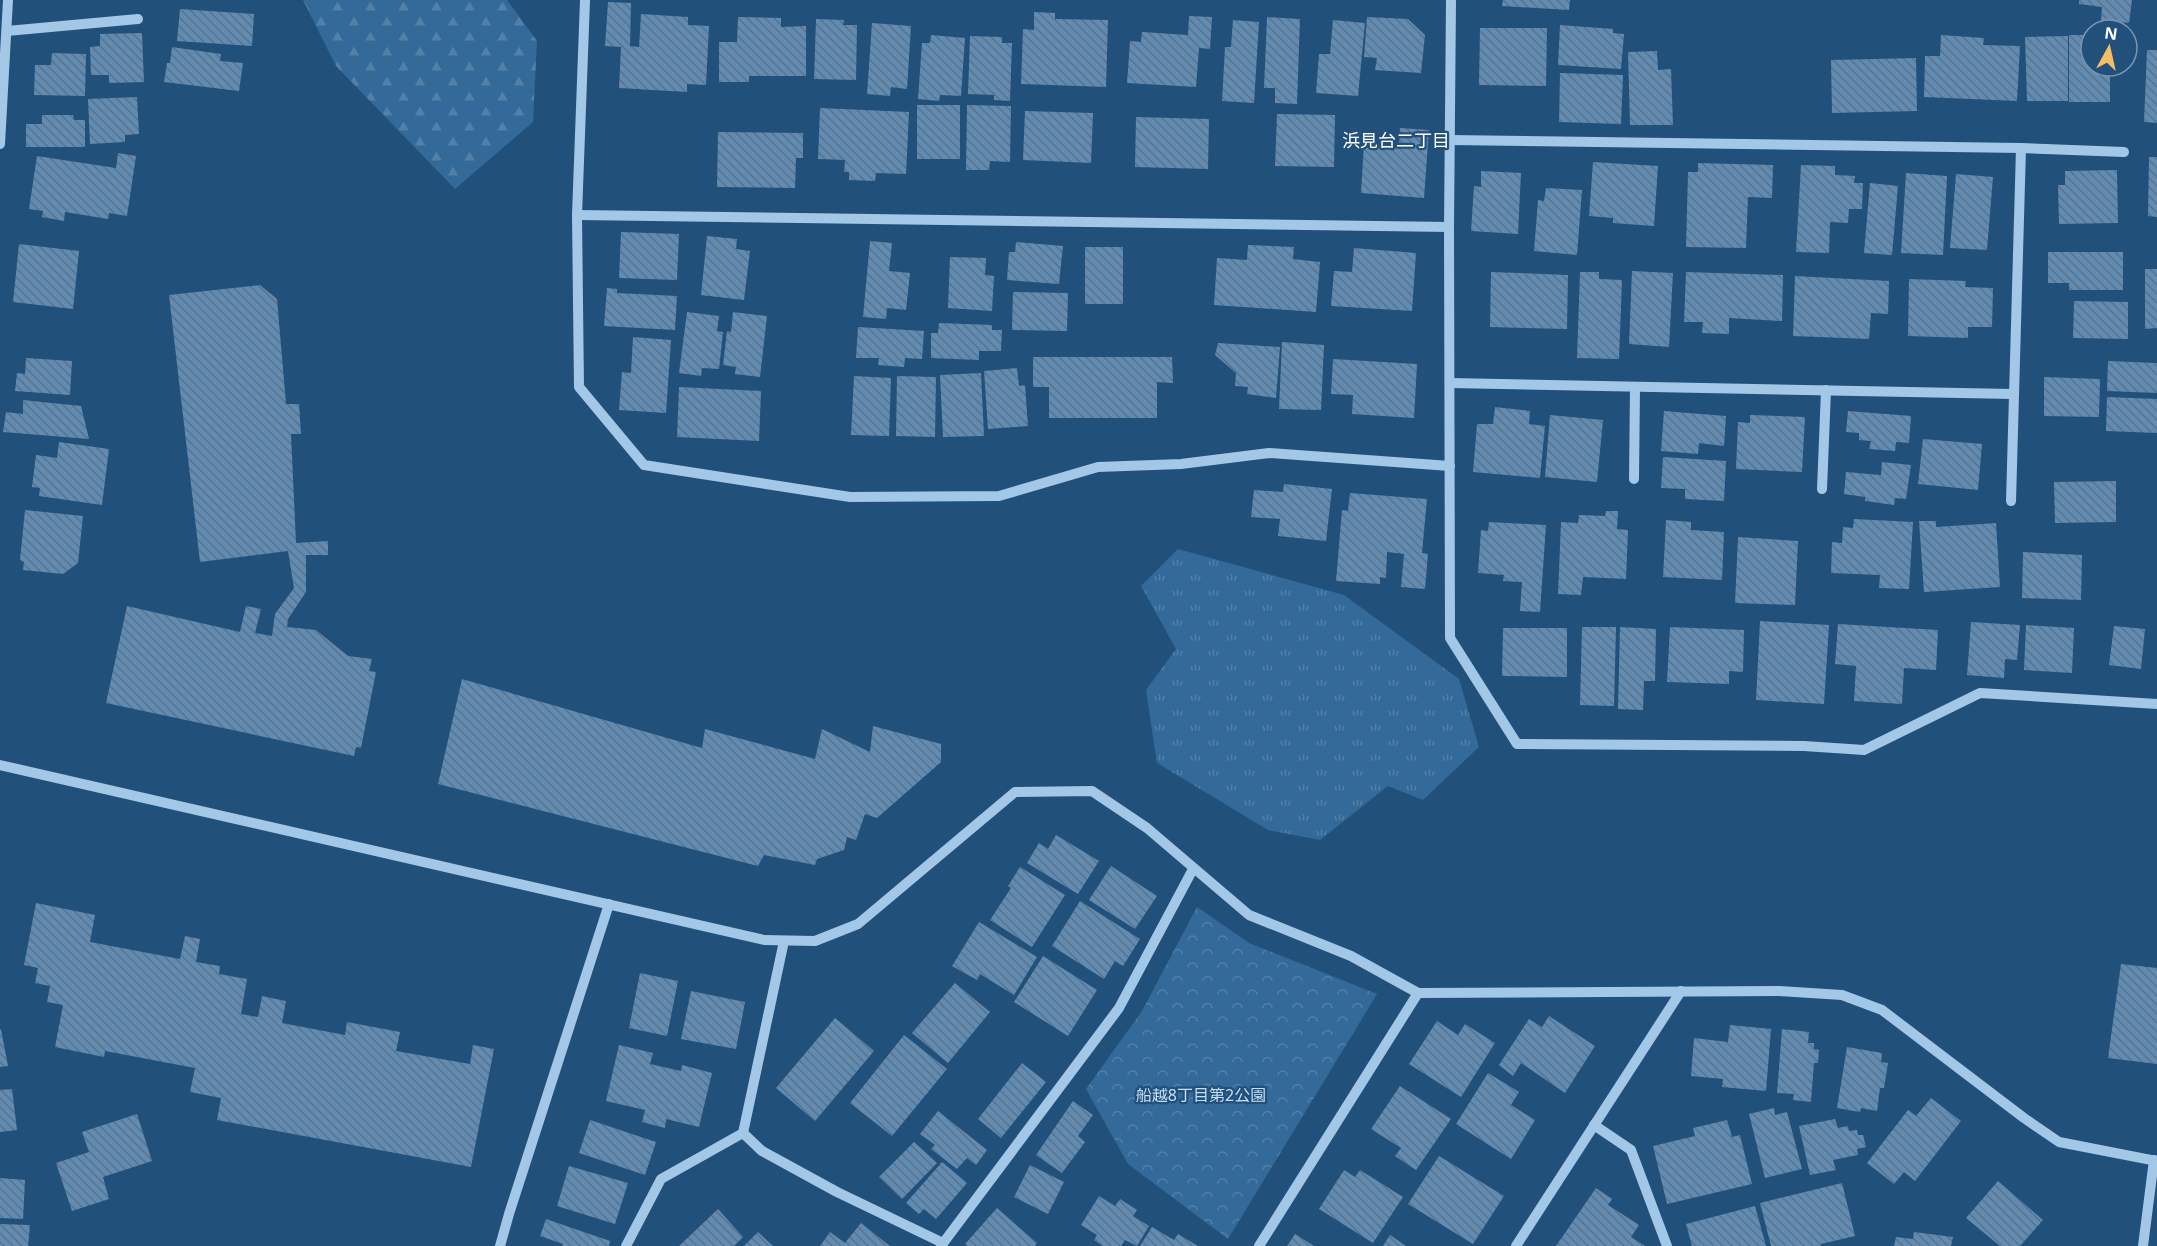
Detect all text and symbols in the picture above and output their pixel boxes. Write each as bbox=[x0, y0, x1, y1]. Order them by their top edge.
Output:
north arrow bbox=[2079, 18, 2139, 78]
text: N bbox=[2103, 21, 2119, 45]
district label: 浜見台二丁目 bbox=[1342, 128, 1450, 152]
park label: 船越8丁目第2公園 bbox=[1136, 1084, 1266, 1106]

